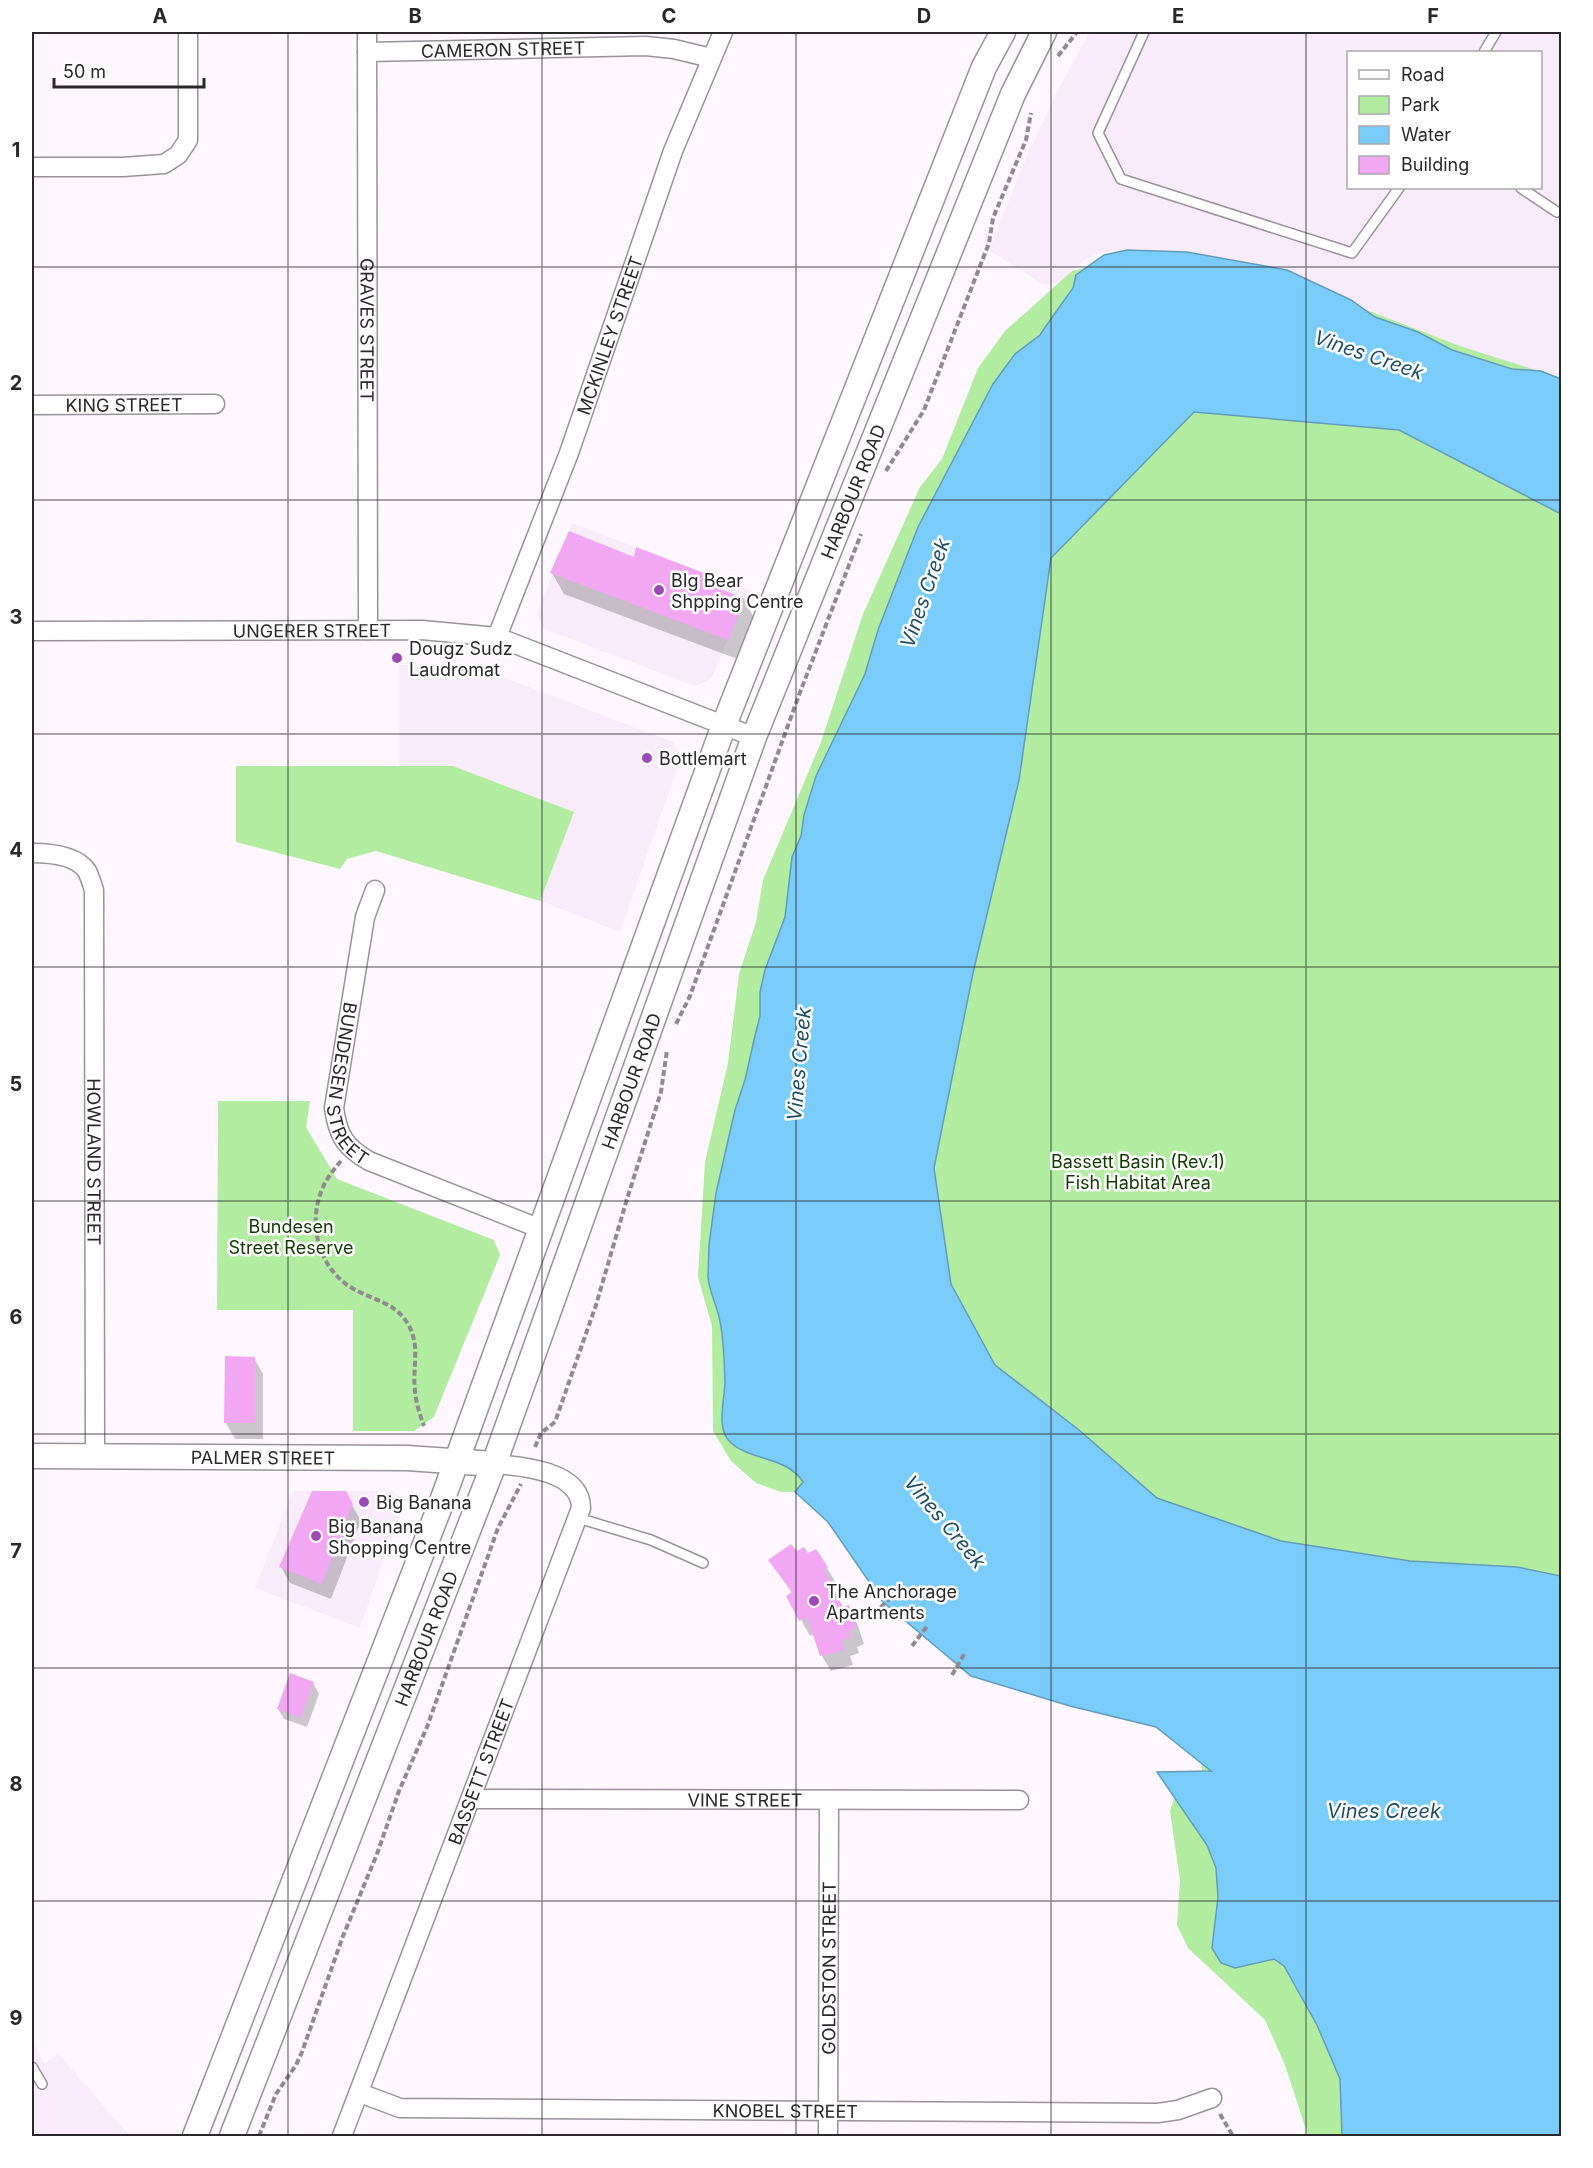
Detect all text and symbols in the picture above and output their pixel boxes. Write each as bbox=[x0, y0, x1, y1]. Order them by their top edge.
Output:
text: A bbox=[153, 4, 168, 28]
text: B bbox=[408, 4, 422, 28]
text: C bbox=[662, 4, 676, 28]
text: D bbox=[917, 4, 931, 28]
text: E bbox=[1172, 4, 1184, 28]
text: F bbox=[1427, 4, 1439, 28]
street label: CAMERON STREET bbox=[421, 37, 585, 61]
scale bar bbox=[54, 51, 204, 89]
legend bbox=[1347, 51, 1542, 189]
text: 50 m bbox=[63, 61, 106, 82]
text: Road bbox=[1401, 64, 1444, 85]
text: Park bbox=[1401, 94, 1440, 115]
text: Water bbox=[1401, 124, 1451, 145]
text: 1 bbox=[12, 138, 20, 162]
text: Building bbox=[1401, 154, 1469, 175]
street label: MCKINLEY STREET bbox=[573, 253, 647, 417]
street label: GRAVES STREET bbox=[357, 258, 378, 402]
water label: Vines Creek bbox=[1311, 325, 1428, 385]
text: 2 bbox=[10, 371, 22, 395]
street label: KING STREET bbox=[65, 394, 183, 415]
street label: HARBOUR ROAD bbox=[816, 421, 889, 562]
water label: Vines Creek bbox=[895, 534, 955, 651]
place label: BIg Bear Shpping Centre bbox=[671, 570, 803, 612]
marker: BIg Bear Shpping Centre bbox=[652, 583, 666, 597]
text: 3 bbox=[10, 605, 22, 629]
street label: UNGERER STREET bbox=[233, 620, 391, 641]
place label: Dougz Sudz Laudromat bbox=[409, 638, 513, 680]
marker: Dougz Sudz Laudromat bbox=[390, 651, 404, 665]
place label: Bottlemart bbox=[659, 748, 747, 769]
marker: Bottlemart bbox=[640, 751, 654, 765]
text: 4 bbox=[9, 838, 23, 862]
street label: BUNDESEN STREET bbox=[323, 1001, 373, 1169]
water label: Vines Creek bbox=[782, 1005, 816, 1122]
street label: HARBOUR ROAD bbox=[597, 1010, 665, 1152]
text: 5 bbox=[10, 1072, 22, 1096]
street label: HOWLAND STREET bbox=[84, 1078, 105, 1245]
park label: Bassett Basin (Rev.1) Fish Habitat Area bbox=[1051, 1151, 1225, 1193]
park label: Bundesen Street Reserve bbox=[229, 1216, 353, 1258]
text: 6 bbox=[10, 1305, 23, 1329]
street label: PALMER STREET bbox=[191, 1446, 335, 1468]
water label: Vines Creek bbox=[899, 1471, 991, 1574]
place label: Big Banana bbox=[376, 1492, 472, 1513]
marker: Big Banana bbox=[357, 1495, 371, 1509]
place label: Big Banana Shopping Centre bbox=[328, 1516, 471, 1558]
marker: Big Banana Shopping Centre bbox=[309, 1529, 323, 1543]
text: 7 bbox=[10, 1539, 22, 1563]
street label: HARBOUR ROAD bbox=[390, 1568, 462, 1709]
place label: The Anchorage Apartments bbox=[826, 1581, 957, 1623]
marker: The Anchorage Apartments bbox=[807, 1594, 821, 1608]
street label: BASSETT STREET bbox=[443, 1696, 518, 1847]
text: 8 bbox=[9, 1772, 23, 1796]
street label: VINE STREET bbox=[688, 1789, 802, 1810]
water label: Vines Creek bbox=[1327, 1799, 1442, 1823]
street label: GOLDSTON STREET bbox=[818, 1881, 839, 2055]
text: 9 bbox=[10, 2006, 23, 2030]
street label: KNOBEL STREET bbox=[713, 2100, 858, 2122]

